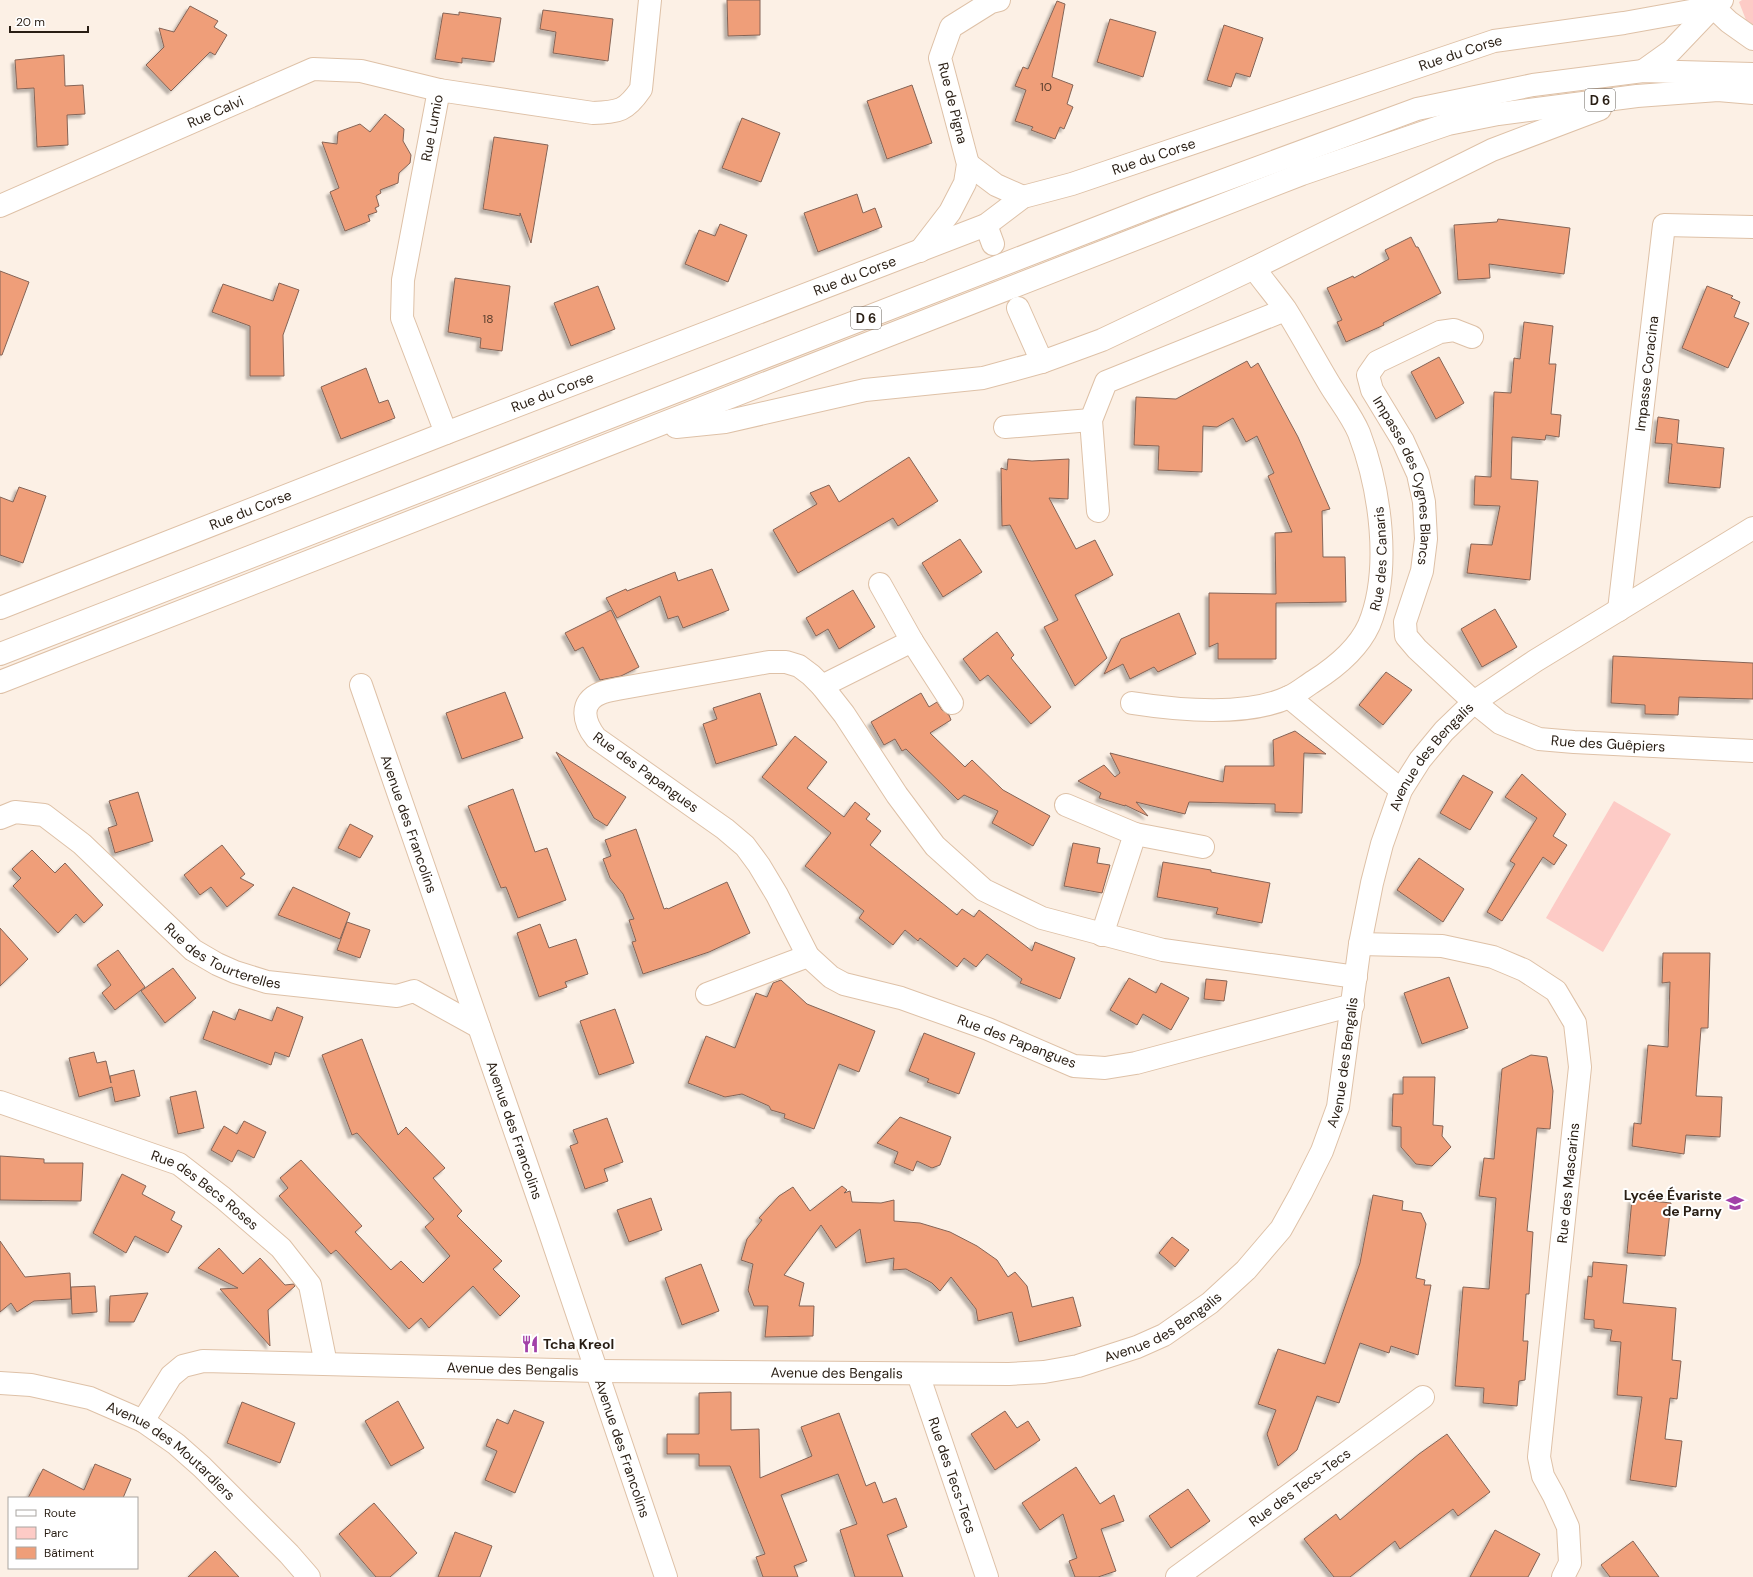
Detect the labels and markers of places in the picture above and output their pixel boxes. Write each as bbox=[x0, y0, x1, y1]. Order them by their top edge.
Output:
place label: Lycée Évariste de Parny bbox=[1624, 1186, 1723, 1220]
school or university icon: Lycée Évariste de Parny bbox=[1725, 1193, 1745, 1213]
restaurant icon: Tcha Kreol bbox=[520, 1334, 540, 1354]
place label: Tcha Kreol bbox=[543, 1335, 614, 1353]

